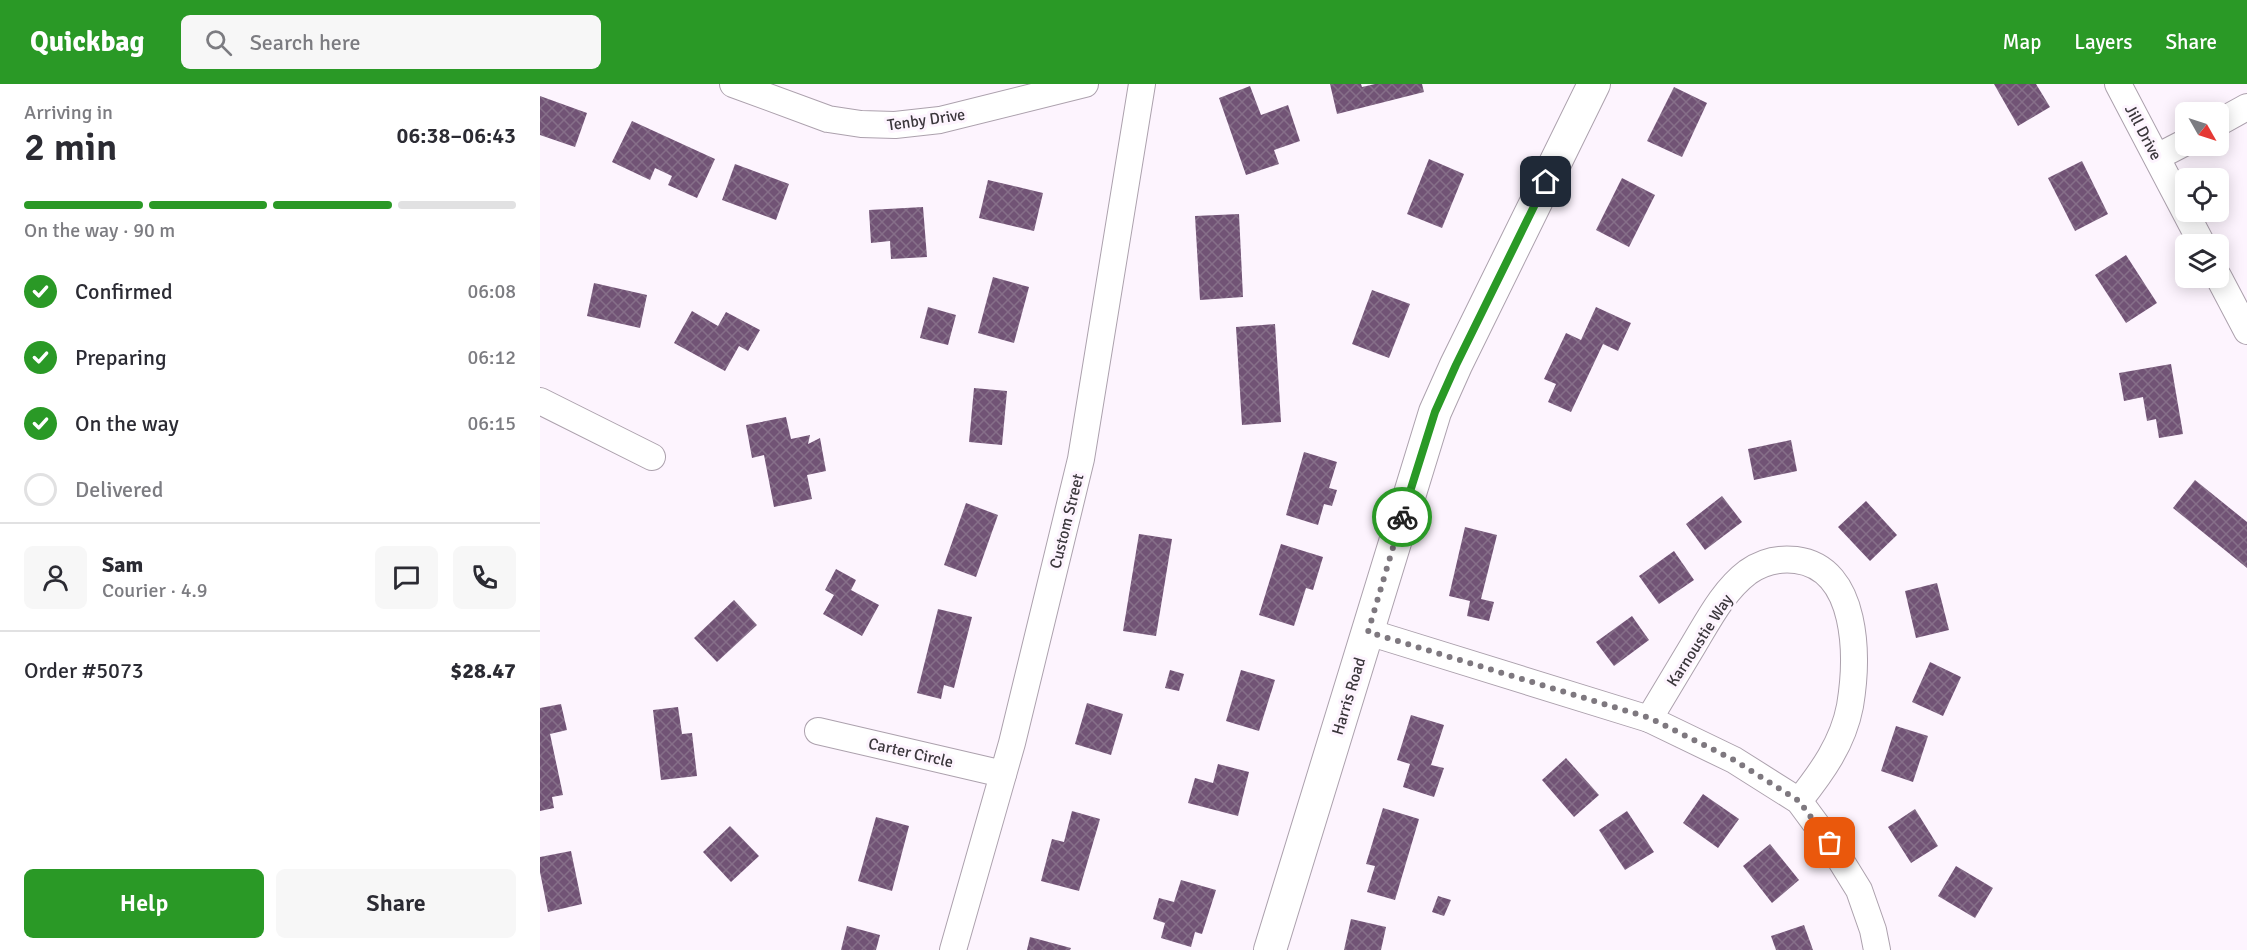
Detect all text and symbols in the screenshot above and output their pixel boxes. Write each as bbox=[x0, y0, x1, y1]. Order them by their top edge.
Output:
search box bbox=[181, 15, 601, 69]
text: Quickbag bbox=[30, 25, 145, 59]
icon: search bbox=[202, 26, 235, 59]
text: Search here bbox=[250, 29, 361, 56]
text: Map bbox=[2003, 29, 2041, 55]
text: Layers bbox=[2074, 29, 2132, 55]
text: Share bbox=[2165, 29, 2217, 55]
text: Arriving in bbox=[24, 100, 113, 125]
street label: Jill Drive bbox=[2120, 101, 2166, 164]
north arrow bbox=[2175, 102, 2229, 156]
map controls bbox=[2175, 102, 2229, 288]
street label: Tenby Drive bbox=[886, 105, 966, 135]
text: 06:38–06:43 bbox=[397, 122, 516, 149]
text: 2 min bbox=[24, 123, 117, 171]
pin bbox=[1520, 156, 1571, 207]
icon: home bbox=[1529, 165, 1562, 198]
button: locate bbox=[2175, 168, 2229, 222]
text: On the way · 90 m bbox=[24, 218, 175, 243]
button: layers bbox=[2175, 234, 2229, 288]
icon: check bbox=[24, 275, 57, 308]
text: Confirmed bbox=[75, 278, 173, 305]
text: 06:08 bbox=[467, 279, 516, 304]
icon: check bbox=[24, 341, 57, 374]
text: Preparing bbox=[75, 344, 167, 371]
text: 06:12 bbox=[467, 345, 516, 370]
icon: check bbox=[24, 407, 57, 440]
text: On the way bbox=[75, 410, 179, 437]
text: 06:15 bbox=[467, 411, 516, 436]
street label: Custom Street bbox=[1046, 471, 1089, 571]
text: Delivered bbox=[75, 476, 163, 503]
courier bbox=[1372, 487, 1432, 547]
icon: bike bbox=[1386, 501, 1419, 534]
button: person bbox=[24, 546, 87, 609]
button: chat bbox=[375, 546, 438, 609]
button: phone bbox=[453, 546, 516, 609]
text: Sam bbox=[102, 551, 143, 578]
text: Courier · 4.9 bbox=[102, 578, 208, 603]
street label: Karnoustie Way bbox=[1662, 590, 1737, 691]
street label: Harris Road bbox=[1328, 655, 1370, 737]
text: Order #5073 bbox=[24, 657, 144, 684]
text: $28.47 bbox=[450, 657, 516, 684]
street label: Carter Circle bbox=[866, 734, 955, 772]
pin bbox=[1804, 817, 1855, 868]
icon: bag bbox=[1813, 826, 1846, 859]
button: Help bbox=[24, 869, 264, 938]
button: Share bbox=[276, 869, 516, 938]

